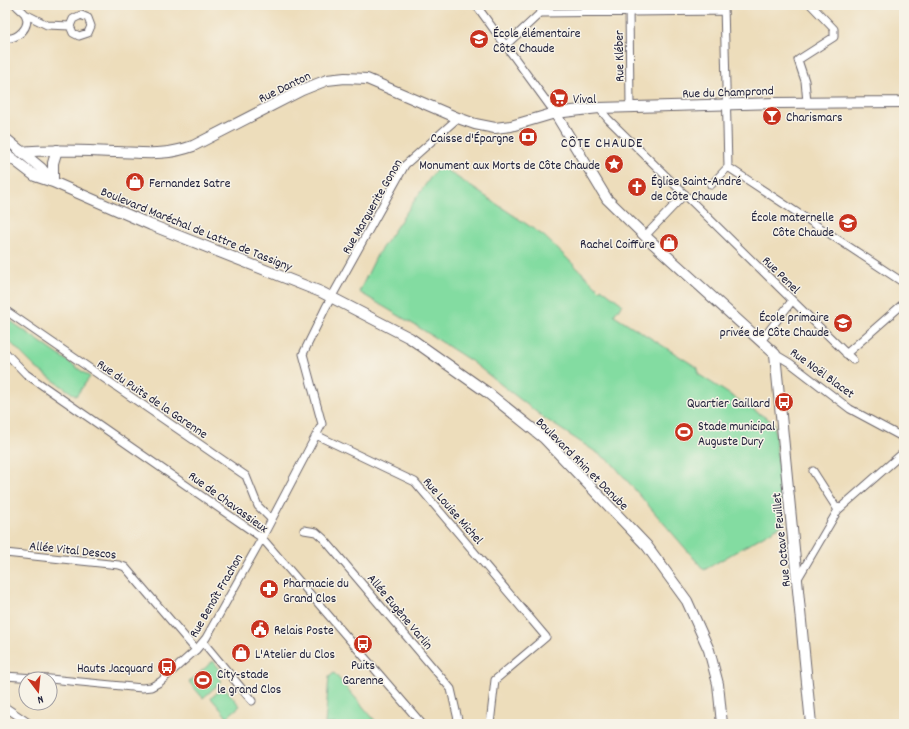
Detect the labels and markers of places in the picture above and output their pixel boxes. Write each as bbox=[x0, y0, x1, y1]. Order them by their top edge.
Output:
place label: École élémentaire Côte Chaude bbox=[493, 25, 581, 59]
school or university icon: École élémentaire Côte Chaude bbox=[468, 28, 490, 50]
supermarket icon: Vival bbox=[548, 87, 570, 109]
place label: Vival bbox=[573, 91, 596, 110]
bar icon: Charismars bbox=[761, 105, 783, 127]
place label: Charismars bbox=[786, 109, 842, 128]
bank icon: Caisse d'Épargne bbox=[517, 126, 539, 148]
place label: Caisse d'Épargne bbox=[431, 130, 514, 149]
place icon: Monument aux Morts de Côte Chaude bbox=[603, 153, 625, 175]
place label: Monument aux Morts de Côte Chaude bbox=[419, 157, 600, 176]
shop icon: Fernandez Satre bbox=[124, 171, 146, 193]
place label: Église Saint-André de Côte Chaude bbox=[651, 173, 742, 207]
place label: Fernandez Satre bbox=[149, 175, 231, 194]
church icon: Église Saint-André de Côte Chaude bbox=[626, 176, 648, 198]
place label: École maternelle Côte Chaude bbox=[751, 209, 834, 243]
school or university icon: École maternelle Côte Chaude bbox=[837, 212, 859, 234]
shop icon: Rachel Coiffure bbox=[658, 232, 680, 254]
place label: Rachel Coiffure bbox=[580, 236, 655, 255]
place label: École primaire privée de Côte Chaude bbox=[720, 309, 829, 343]
school or university icon: École primaire privée de Côte Chaude bbox=[832, 312, 854, 334]
bus stop icon: Quartier Gaillard bbox=[773, 391, 795, 413]
place label: Quartier Gaillard bbox=[687, 395, 770, 414]
place label: Stade municipal Auguste Dury bbox=[698, 418, 775, 452]
sports icon: Stade municipal Auguste Dury bbox=[673, 421, 695, 443]
place label: Pharmacie du Grand Clos bbox=[283, 575, 349, 609]
pharmacy icon: Pharmacie du Grand Clos bbox=[258, 578, 280, 600]
public building icon: Relais Poste bbox=[249, 618, 271, 640]
place label: Relais Poste bbox=[274, 622, 334, 641]
bus stop icon: Puits Garenne bbox=[352, 633, 374, 655]
shop icon: L'Atelier du Clos bbox=[230, 642, 252, 664]
place label: L'Atelier du Clos bbox=[255, 646, 335, 665]
bus stop icon: Hauts Jacquard bbox=[156, 656, 178, 678]
place label: Puits Garenne bbox=[343, 657, 384, 691]
place label: Hauts Jacquard bbox=[77, 660, 153, 679]
place label: City-stade le grand Clos bbox=[217, 666, 281, 700]
sports icon: City-stade le grand Clos bbox=[192, 669, 214, 691]

